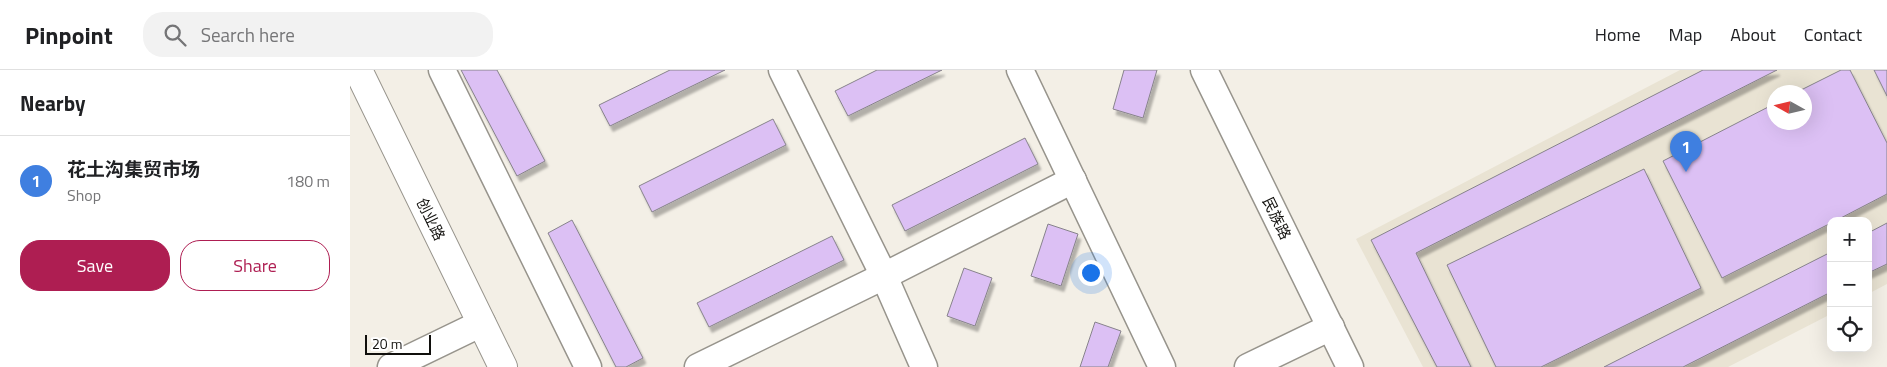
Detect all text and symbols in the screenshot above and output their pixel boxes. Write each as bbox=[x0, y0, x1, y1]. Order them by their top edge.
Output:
search box bbox=[143, 12, 493, 57]
text: Pinpoint bbox=[25, 17, 113, 53]
text: Search here bbox=[201, 20, 295, 49]
icon: search bbox=[161, 21, 189, 49]
text: Home bbox=[1595, 21, 1641, 48]
text: Map bbox=[1669, 21, 1702, 48]
text: About bbox=[1730, 21, 1776, 48]
text: Contact bbox=[1804, 21, 1862, 48]
north arrow bbox=[1767, 85, 1812, 130]
text: Nearby bbox=[20, 87, 85, 119]
pin: 1 bbox=[1670, 131, 1702, 172]
text: 花土沟集贸市场 bbox=[67, 154, 200, 183]
text: 1 bbox=[32, 169, 40, 193]
text: 180 m bbox=[286, 169, 330, 193]
text: Shop bbox=[67, 183, 101, 207]
street label: 民族路 bbox=[1257, 193, 1297, 243]
street label: 创业路 bbox=[411, 194, 451, 244]
map controls bbox=[1827, 217, 1872, 352]
button: + bbox=[1827, 217, 1872, 262]
button: Save bbox=[20, 240, 170, 291]
button: Share bbox=[180, 240, 330, 291]
your location bbox=[1078, 260, 1104, 286]
button: − bbox=[1827, 262, 1872, 307]
button: locate bbox=[1827, 307, 1872, 352]
scale bar bbox=[365, 332, 431, 355]
text: 20 m bbox=[372, 333, 402, 354]

